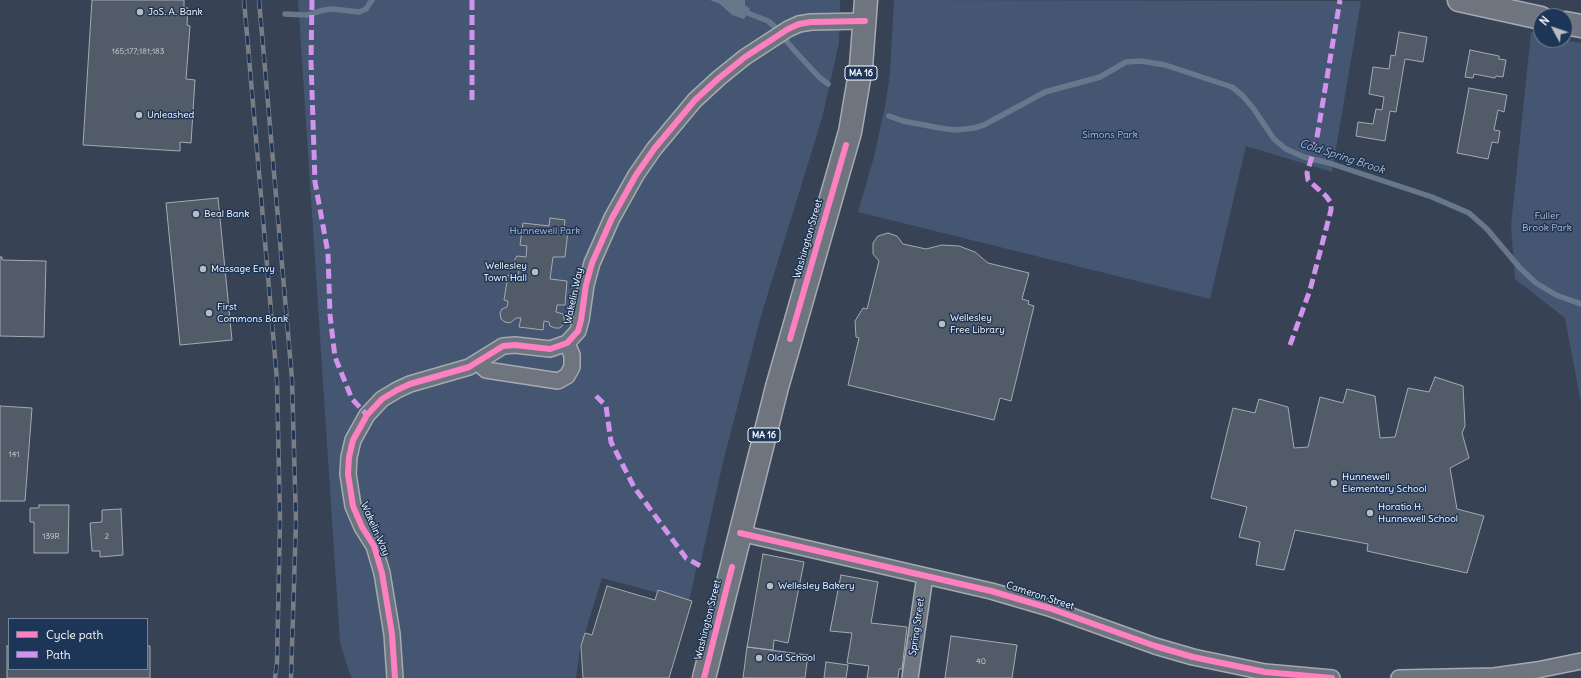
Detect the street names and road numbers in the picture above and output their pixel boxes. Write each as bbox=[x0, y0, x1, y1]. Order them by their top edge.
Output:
road number: MA 16 bbox=[845, 66, 877, 80]
street label: Washington Street bbox=[791, 198, 825, 280]
street label: Wakelin Way bbox=[562, 267, 586, 325]
road number: MA 16 bbox=[748, 428, 780, 442]
street label: Wakelin Way bbox=[358, 500, 392, 558]
street label: Washington Street bbox=[692, 579, 724, 661]
street label: Cameron Street bbox=[1004, 579, 1076, 613]
street label: Spring Street bbox=[907, 597, 927, 657]

